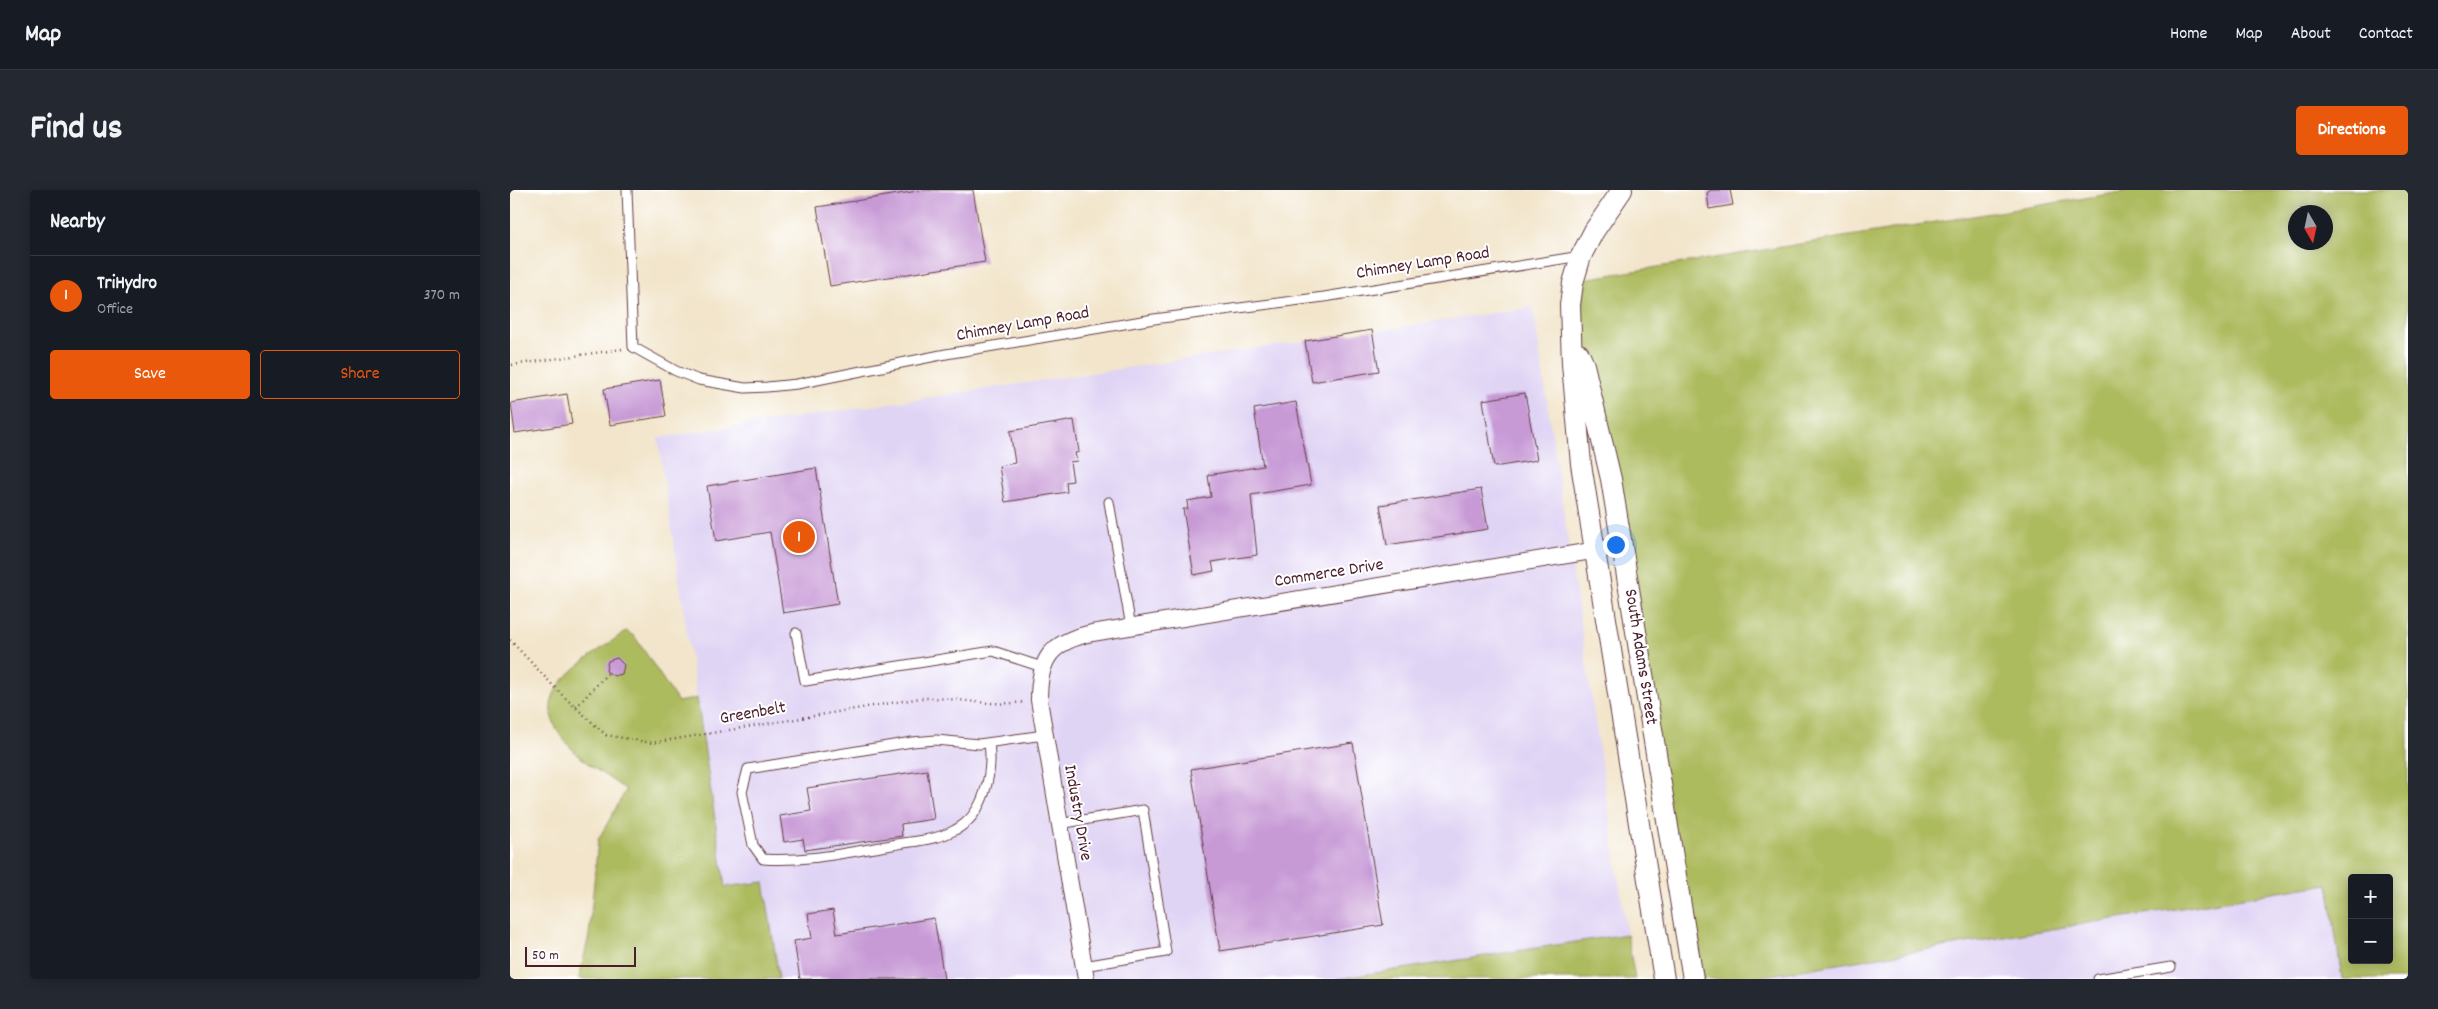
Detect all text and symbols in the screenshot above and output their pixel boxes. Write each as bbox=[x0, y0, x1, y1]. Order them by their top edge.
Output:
text: Map bbox=[25, 18, 61, 52]
text: Home bbox=[2170, 22, 2207, 47]
text: Map bbox=[2235, 22, 2263, 47]
text: About bbox=[2291, 22, 2331, 47]
text: Contact bbox=[2359, 22, 2413, 47]
text: Find us bbox=[30, 105, 122, 155]
button: Directions bbox=[2296, 106, 2408, 155]
north arrow bbox=[2288, 205, 2333, 250]
text: Nearby bbox=[50, 208, 105, 238]
street label: Chimney Lamp Road bbox=[1355, 241, 1491, 287]
text: TriHydro bbox=[97, 271, 157, 298]
text: 1 bbox=[64, 284, 68, 307]
text: 370 m bbox=[423, 284, 460, 307]
text: Office bbox=[97, 298, 133, 321]
street label: Chimney Lamp Road bbox=[955, 301, 1091, 349]
button: Save bbox=[50, 350, 250, 399]
button: Share bbox=[260, 350, 460, 399]
pin: 1 bbox=[783, 518, 815, 556]
your location bbox=[1603, 532, 1629, 558]
street label: Commerce Drive bbox=[1273, 553, 1385, 595]
street label: South Adams Street bbox=[1617, 587, 1663, 727]
street label: Greenbelt bbox=[718, 696, 788, 732]
street label: Industry Drive bbox=[1056, 763, 1098, 863]
map controls bbox=[2348, 874, 2393, 964]
button: + bbox=[2348, 874, 2393, 919]
button: − bbox=[2348, 919, 2393, 964]
scale bar bbox=[525, 944, 636, 967]
text: 50 m bbox=[532, 946, 559, 966]

